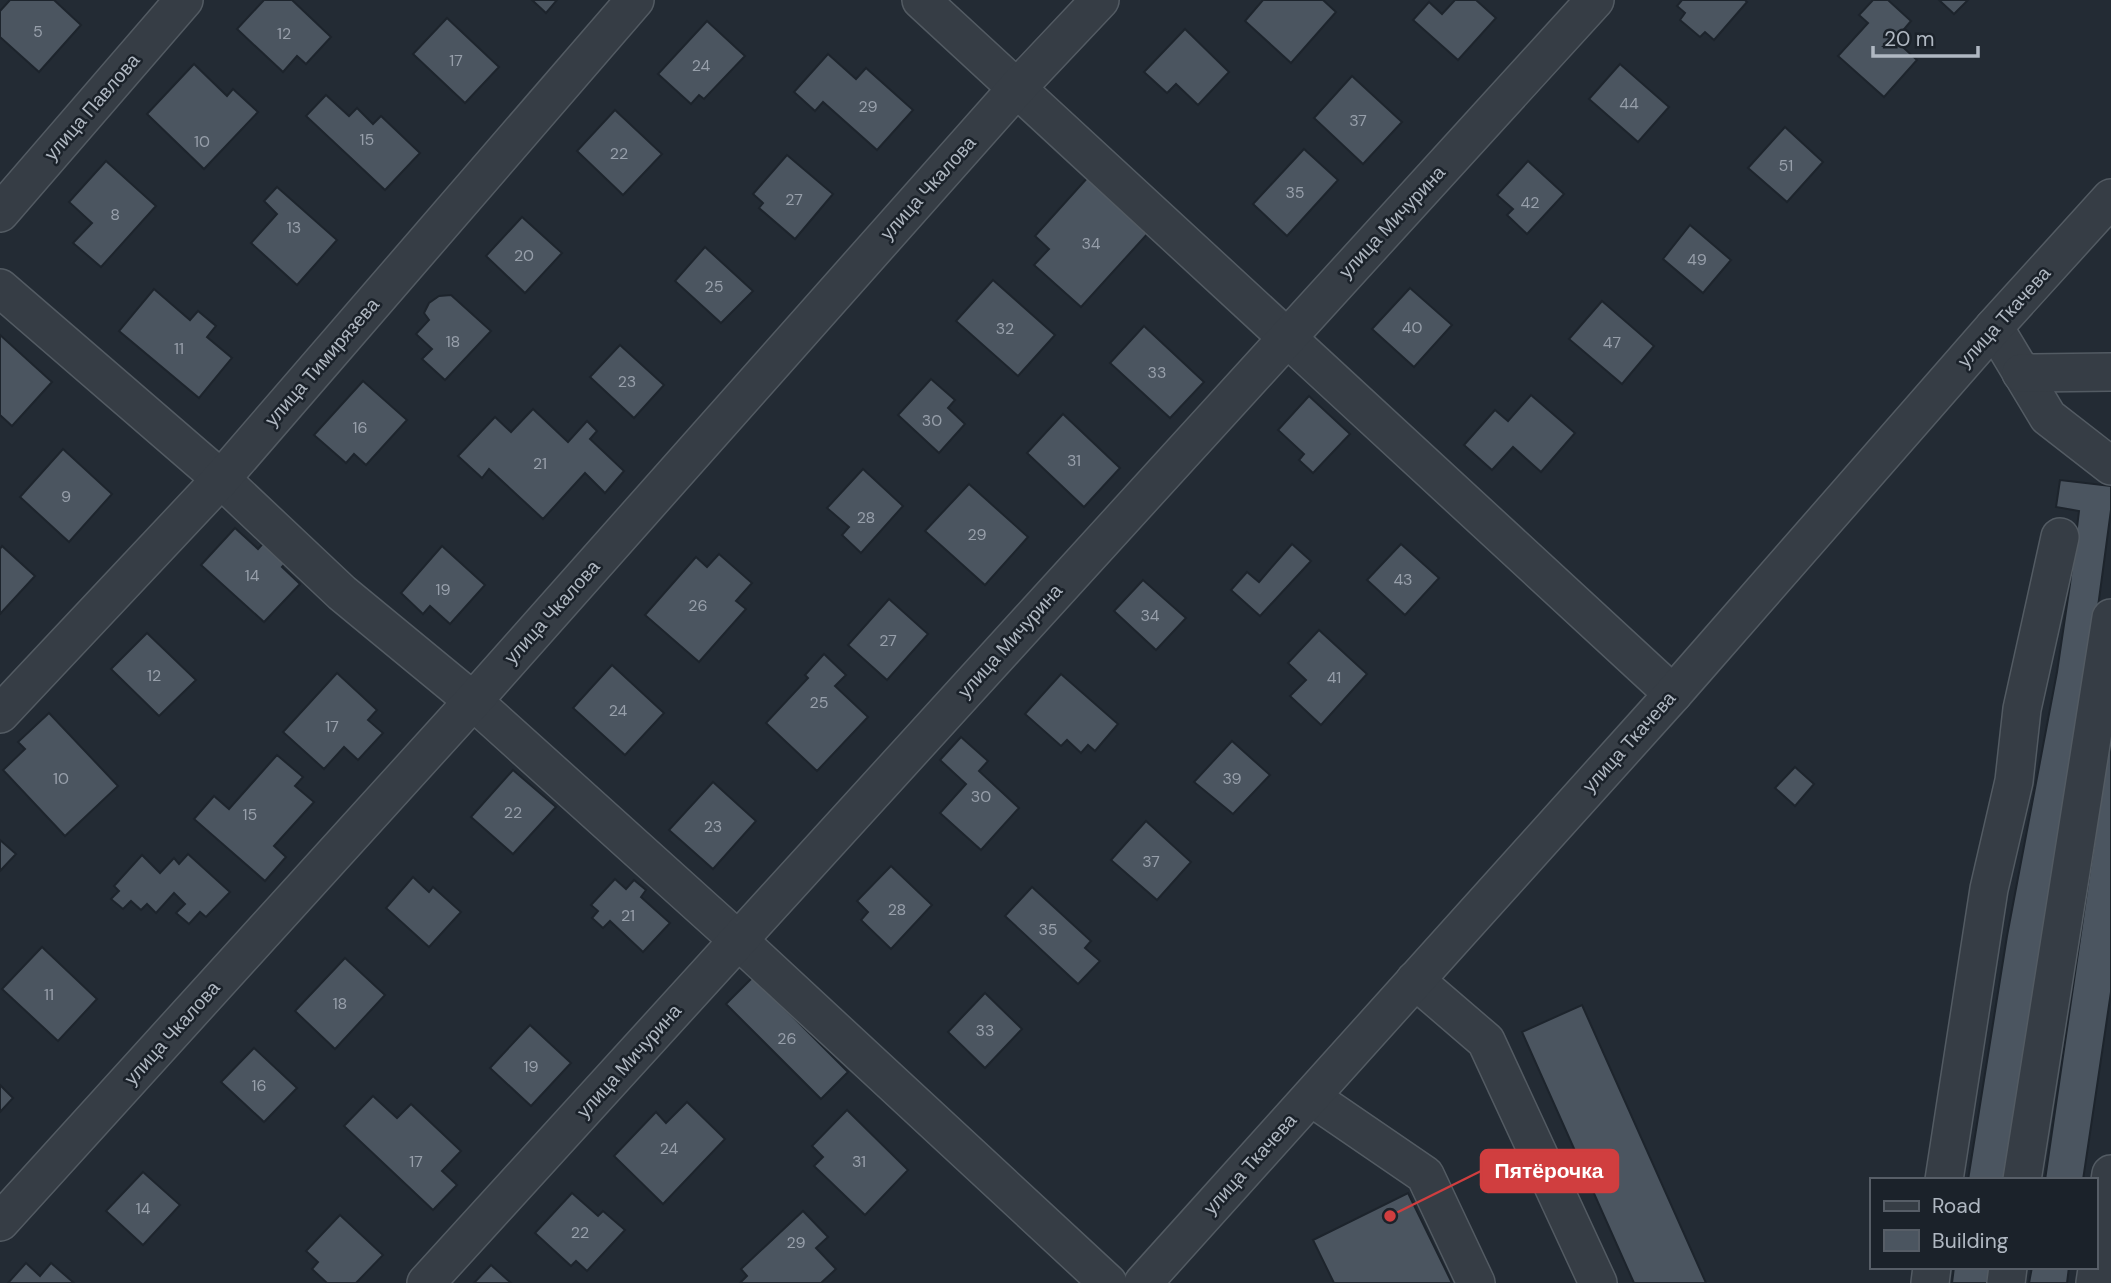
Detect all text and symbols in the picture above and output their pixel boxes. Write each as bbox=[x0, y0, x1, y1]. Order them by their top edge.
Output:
scale bar bbox=[1873, 14, 1978, 58]
house number: 5 bbox=[33, 21, 43, 42]
house number: 12 bbox=[277, 23, 291, 44]
text: 20 m bbox=[1884, 25, 1935, 53]
street label: улица Павлова bbox=[39, 48, 146, 166]
house number: 17 bbox=[449, 50, 463, 71]
house number: 24 bbox=[692, 55, 711, 76]
house number: 44 bbox=[1619, 93, 1639, 114]
house number: 29 bbox=[858, 96, 878, 117]
house number: 37 bbox=[1349, 110, 1367, 131]
house number: 15 bbox=[360, 129, 374, 150]
street label: улица Чкалова bbox=[875, 130, 982, 245]
house number: 10 bbox=[194, 131, 210, 152]
house number: 22 bbox=[610, 143, 628, 164]
house number: 51 bbox=[1779, 155, 1793, 176]
street label: улица Мичурина bbox=[1333, 160, 1451, 284]
house number: 35 bbox=[1285, 182, 1305, 203]
house number: 27 bbox=[785, 189, 803, 210]
house number: 42 bbox=[1521, 192, 1539, 213]
house number: 8 bbox=[110, 204, 120, 225]
house number: 13 bbox=[287, 217, 301, 238]
house number: 34 bbox=[1081, 233, 1101, 254]
house number: 20 bbox=[514, 245, 534, 266]
house number: 49 bbox=[1687, 249, 1707, 270]
street label: улица Ткачева bbox=[1952, 261, 2056, 373]
house number: 25 bbox=[705, 276, 723, 297]
street label: улица Тимирязева bbox=[259, 292, 385, 432]
house number: 40 bbox=[1402, 317, 1422, 338]
house number: 32 bbox=[996, 318, 1014, 339]
house number: 18 bbox=[446, 331, 460, 352]
house number: 47 bbox=[1603, 332, 1621, 353]
house number: 11 bbox=[174, 338, 184, 359]
house number: 33 bbox=[1148, 362, 1166, 383]
house number: 23 bbox=[618, 371, 636, 392]
house number: 30 bbox=[922, 410, 942, 431]
house number: 16 bbox=[352, 417, 368, 438]
house number: 31 bbox=[1067, 450, 1081, 471]
house number: 21 bbox=[533, 453, 547, 474]
house number: 9 bbox=[61, 486, 71, 507]
house number: 28 bbox=[857, 507, 875, 528]
house number: 29 bbox=[967, 524, 987, 545]
street label: улица Чкалова bbox=[499, 554, 606, 669]
house number: 14 bbox=[245, 565, 260, 586]
house number: 43 bbox=[1393, 569, 1413, 590]
street label: улица Мичурина bbox=[952, 578, 1068, 703]
house number: 19 bbox=[435, 579, 451, 600]
house number: 26 bbox=[688, 595, 708, 616]
house number: 34 bbox=[1140, 605, 1160, 626]
house number: 27 bbox=[879, 630, 897, 651]
house number: 12 bbox=[147, 665, 161, 686]
house number: 41 bbox=[1327, 667, 1341, 688]
street label: улица Ткачева bbox=[1577, 686, 1681, 798]
house number: 25 bbox=[810, 692, 828, 713]
house number: 24 bbox=[609, 700, 628, 721]
house number: 17 bbox=[325, 716, 339, 737]
house number: 10 bbox=[53, 768, 69, 789]
house number: 39 bbox=[1222, 768, 1242, 789]
house number: 30 bbox=[971, 786, 991, 807]
house number: 22 bbox=[504, 802, 522, 823]
house number: 15 bbox=[243, 804, 257, 825]
house number: 23 bbox=[704, 816, 722, 837]
house number: 37 bbox=[1142, 851, 1160, 872]
house number: 28 bbox=[888, 899, 906, 920]
house number: 21 bbox=[621, 905, 635, 926]
house number: 35 bbox=[1038, 919, 1058, 940]
street label: улица Чкалова bbox=[119, 975, 226, 1090]
house number: 11 bbox=[44, 984, 54, 1005]
house number: 18 bbox=[333, 993, 347, 1014]
street label: улица Мичурина bbox=[571, 998, 687, 1123]
house number: 33 bbox=[976, 1020, 994, 1041]
house number: 26 bbox=[777, 1028, 797, 1049]
house number: 19 bbox=[523, 1056, 539, 1077]
house number: 16 bbox=[251, 1075, 267, 1096]
street label: улица Ткачева bbox=[1198, 1108, 1302, 1220]
house number: 24 bbox=[660, 1138, 679, 1159]
callout: Пятёрочка bbox=[1481, 1150, 1618, 1192]
house number: 17 bbox=[409, 1151, 423, 1172]
house number: 31 bbox=[852, 1151, 866, 1172]
text: Пятёрочка bbox=[1495, 1157, 1604, 1185]
legend bbox=[1870, 1178, 2097, 1269]
text: Road bbox=[1932, 1192, 1981, 1220]
house number: 14 bbox=[136, 1198, 151, 1219]
house number: 22 bbox=[571, 1222, 589, 1243]
text: Building bbox=[1932, 1227, 2009, 1255]
house number: 29 bbox=[786, 1232, 806, 1253]

